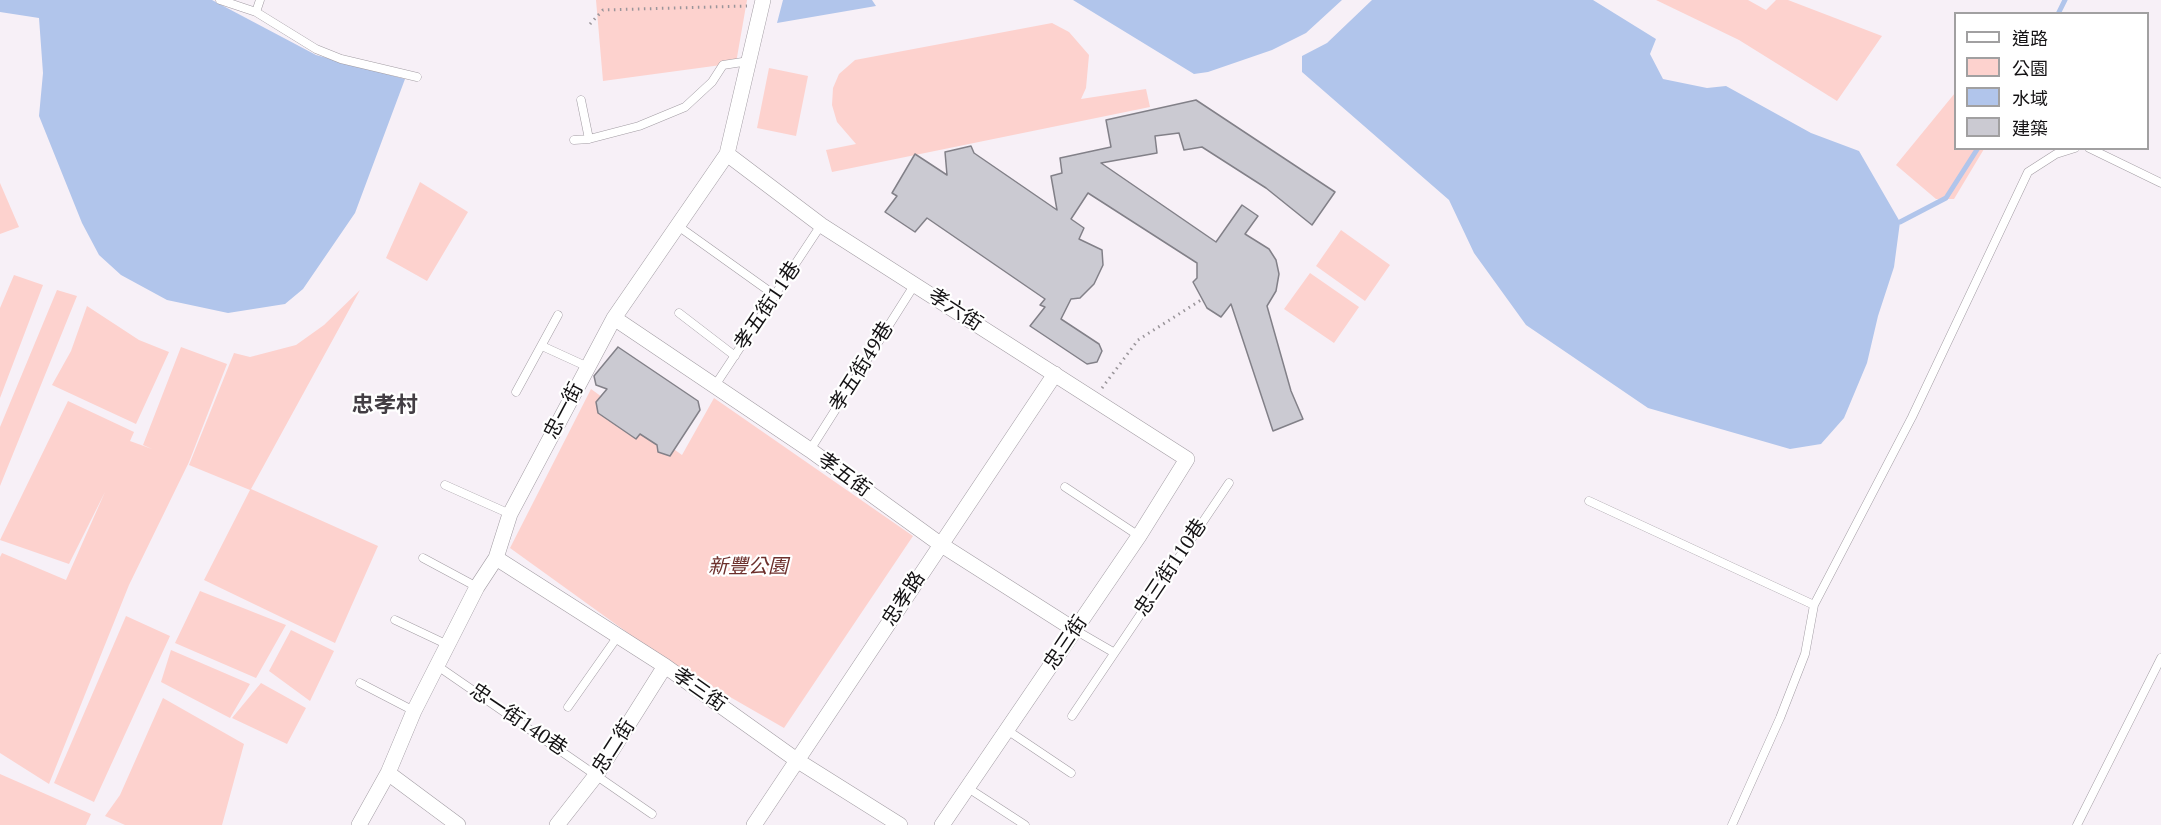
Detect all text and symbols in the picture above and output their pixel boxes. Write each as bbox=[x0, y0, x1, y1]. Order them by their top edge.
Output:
legend bbox=[1954, 12, 2149, 150]
text: 道路 bbox=[2012, 26, 2048, 50]
text: 公園 bbox=[2012, 56, 2048, 80]
text: 水域 bbox=[2012, 86, 2048, 110]
text: 建築 bbox=[2012, 116, 2048, 140]
street label: 孝五街11巷 bbox=[730, 257, 806, 355]
street label: 孝六街 bbox=[923, 284, 987, 336]
street label: 孝五街49巷 bbox=[825, 318, 899, 416]
street label: 忠一街 bbox=[539, 379, 589, 443]
district label: 忠孝村 bbox=[352, 393, 418, 419]
street label: 孝五街 bbox=[813, 448, 875, 502]
street label: 忠三街110巷 bbox=[1130, 515, 1212, 621]
park label: 新豐公園 bbox=[708, 555, 788, 579]
street label: 忠孝路 bbox=[878, 567, 930, 631]
street label: 忠三街 bbox=[1039, 611, 1093, 675]
street label: 孝三街 bbox=[668, 663, 730, 717]
street label: 忠一街140巷 bbox=[465, 679, 571, 761]
street label: 忠二街 bbox=[588, 715, 640, 779]

